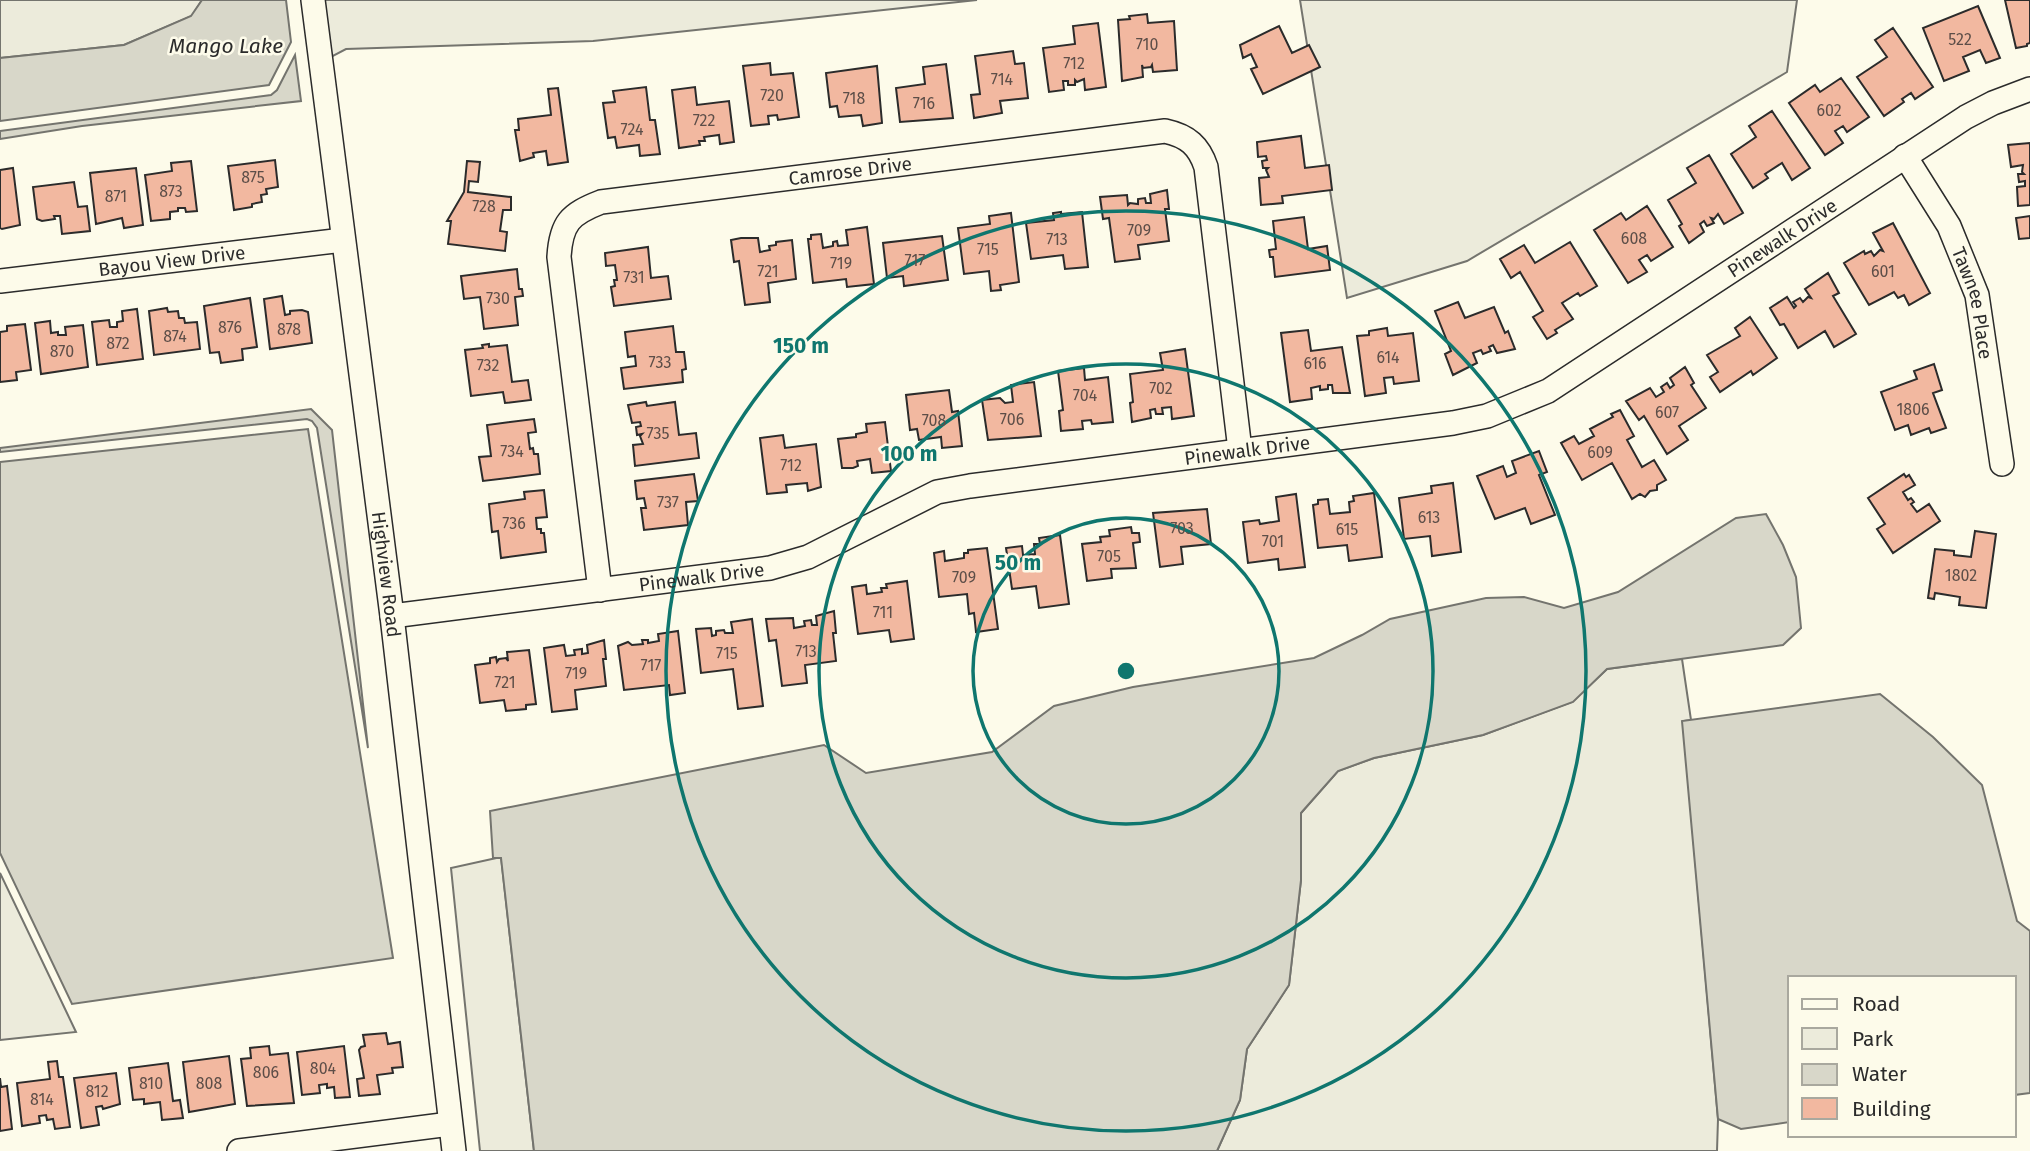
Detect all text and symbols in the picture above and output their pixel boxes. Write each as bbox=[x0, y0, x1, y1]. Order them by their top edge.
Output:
house number: 522 bbox=[1948, 30, 1972, 49]
water label: Mango Lake bbox=[169, 33, 283, 59]
house number: 710 bbox=[1136, 35, 1158, 54]
house number: 712 bbox=[1063, 54, 1085, 73]
house number: 714 bbox=[991, 70, 1014, 89]
house number: 720 bbox=[760, 86, 784, 105]
house number: 718 bbox=[843, 89, 865, 108]
house number: 716 bbox=[913, 94, 935, 113]
house number: 602 bbox=[1816, 101, 1842, 120]
house number: 722 bbox=[693, 111, 715, 130]
house number: 724 bbox=[621, 120, 644, 139]
street label: Camrose Drive bbox=[787, 151, 913, 190]
house number: 875 bbox=[241, 168, 265, 187]
house number: 873 bbox=[159, 182, 183, 201]
house number: 871 bbox=[105, 187, 127, 206]
street label: Pinewalk Drive bbox=[1723, 193, 1841, 282]
house number: 728 bbox=[472, 197, 496, 216]
house number: 709 bbox=[1127, 221, 1151, 240]
house number: 608 bbox=[1621, 229, 1647, 248]
house number: 713 bbox=[1046, 230, 1068, 249]
street label: Bayou View Drive bbox=[97, 240, 246, 281]
house number: 715 bbox=[977, 240, 999, 259]
street label: Tawnee Place bbox=[1947, 244, 1998, 361]
house number: 717 bbox=[905, 251, 925, 270]
house number: 719 bbox=[830, 254, 852, 273]
house number: 721 bbox=[757, 262, 779, 281]
house number: 601 bbox=[1871, 262, 1895, 281]
house number: 731 bbox=[623, 268, 645, 287]
house number: 730 bbox=[486, 289, 510, 308]
house number: 876 bbox=[218, 318, 242, 337]
house number: 878 bbox=[277, 320, 301, 339]
house number: 874 bbox=[163, 327, 187, 346]
text: 150 m bbox=[773, 333, 829, 359]
house number: 872 bbox=[106, 334, 130, 353]
house number: 870 bbox=[50, 342, 74, 361]
house number: 614 bbox=[1376, 348, 1400, 367]
house number: 733 bbox=[649, 353, 671, 372]
house number: 616 bbox=[1303, 354, 1327, 373]
house number: 732 bbox=[477, 356, 499, 375]
house number: 702 bbox=[1149, 379, 1173, 398]
house number: 704 bbox=[1073, 386, 1098, 405]
house number: 1806 bbox=[1896, 400, 1930, 419]
house number: 607 bbox=[1655, 403, 1679, 422]
house number: 706 bbox=[1000, 410, 1024, 429]
house number: 708 bbox=[922, 411, 947, 430]
house number: 735 bbox=[647, 424, 669, 443]
street label: Pinewalk Drive bbox=[1183, 430, 1311, 469]
text: 100 m bbox=[880, 441, 938, 467]
house number: 734 bbox=[500, 442, 524, 461]
house number: 609 bbox=[1587, 443, 1613, 462]
house number: 712 bbox=[780, 456, 802, 475]
house number: 737 bbox=[657, 493, 679, 512]
house number: 613 bbox=[1418, 508, 1440, 527]
street label: Highview Road bbox=[367, 510, 406, 639]
house number: 736 bbox=[502, 514, 526, 533]
house number: 703 bbox=[1170, 519, 1194, 538]
house number: 615 bbox=[1336, 520, 1358, 539]
house number: 701 bbox=[1262, 532, 1284, 551]
house number: 705 bbox=[1097, 547, 1121, 566]
text: 50 m bbox=[995, 550, 1041, 576]
street label: Pinewalk Drive bbox=[637, 557, 766, 596]
house number: 1802 bbox=[1945, 566, 1977, 585]
house number: 709 bbox=[952, 568, 976, 587]
house number: 711 bbox=[873, 603, 893, 622]
house number: 713 bbox=[795, 642, 817, 661]
house number: 715 bbox=[716, 644, 738, 663]
house number: 717 bbox=[641, 656, 661, 675]
centre of rings bbox=[1114, 659, 1138, 683]
house number: 719 bbox=[565, 664, 587, 683]
house number: 721 bbox=[494, 673, 516, 692]
legend bbox=[1788, 976, 2016, 1137]
text: Road bbox=[1852, 991, 1900, 1017]
text: Park bbox=[1852, 1026, 1894, 1052]
house number: 804 bbox=[310, 1059, 337, 1078]
text: Water bbox=[1852, 1061, 1907, 1087]
house number: 806 bbox=[253, 1063, 279, 1082]
house number: 810 bbox=[139, 1074, 163, 1093]
house number: 808 bbox=[196, 1074, 222, 1093]
house number: 812 bbox=[85, 1082, 109, 1101]
house number: 814 bbox=[30, 1090, 54, 1109]
text: Building bbox=[1852, 1096, 1931, 1122]

